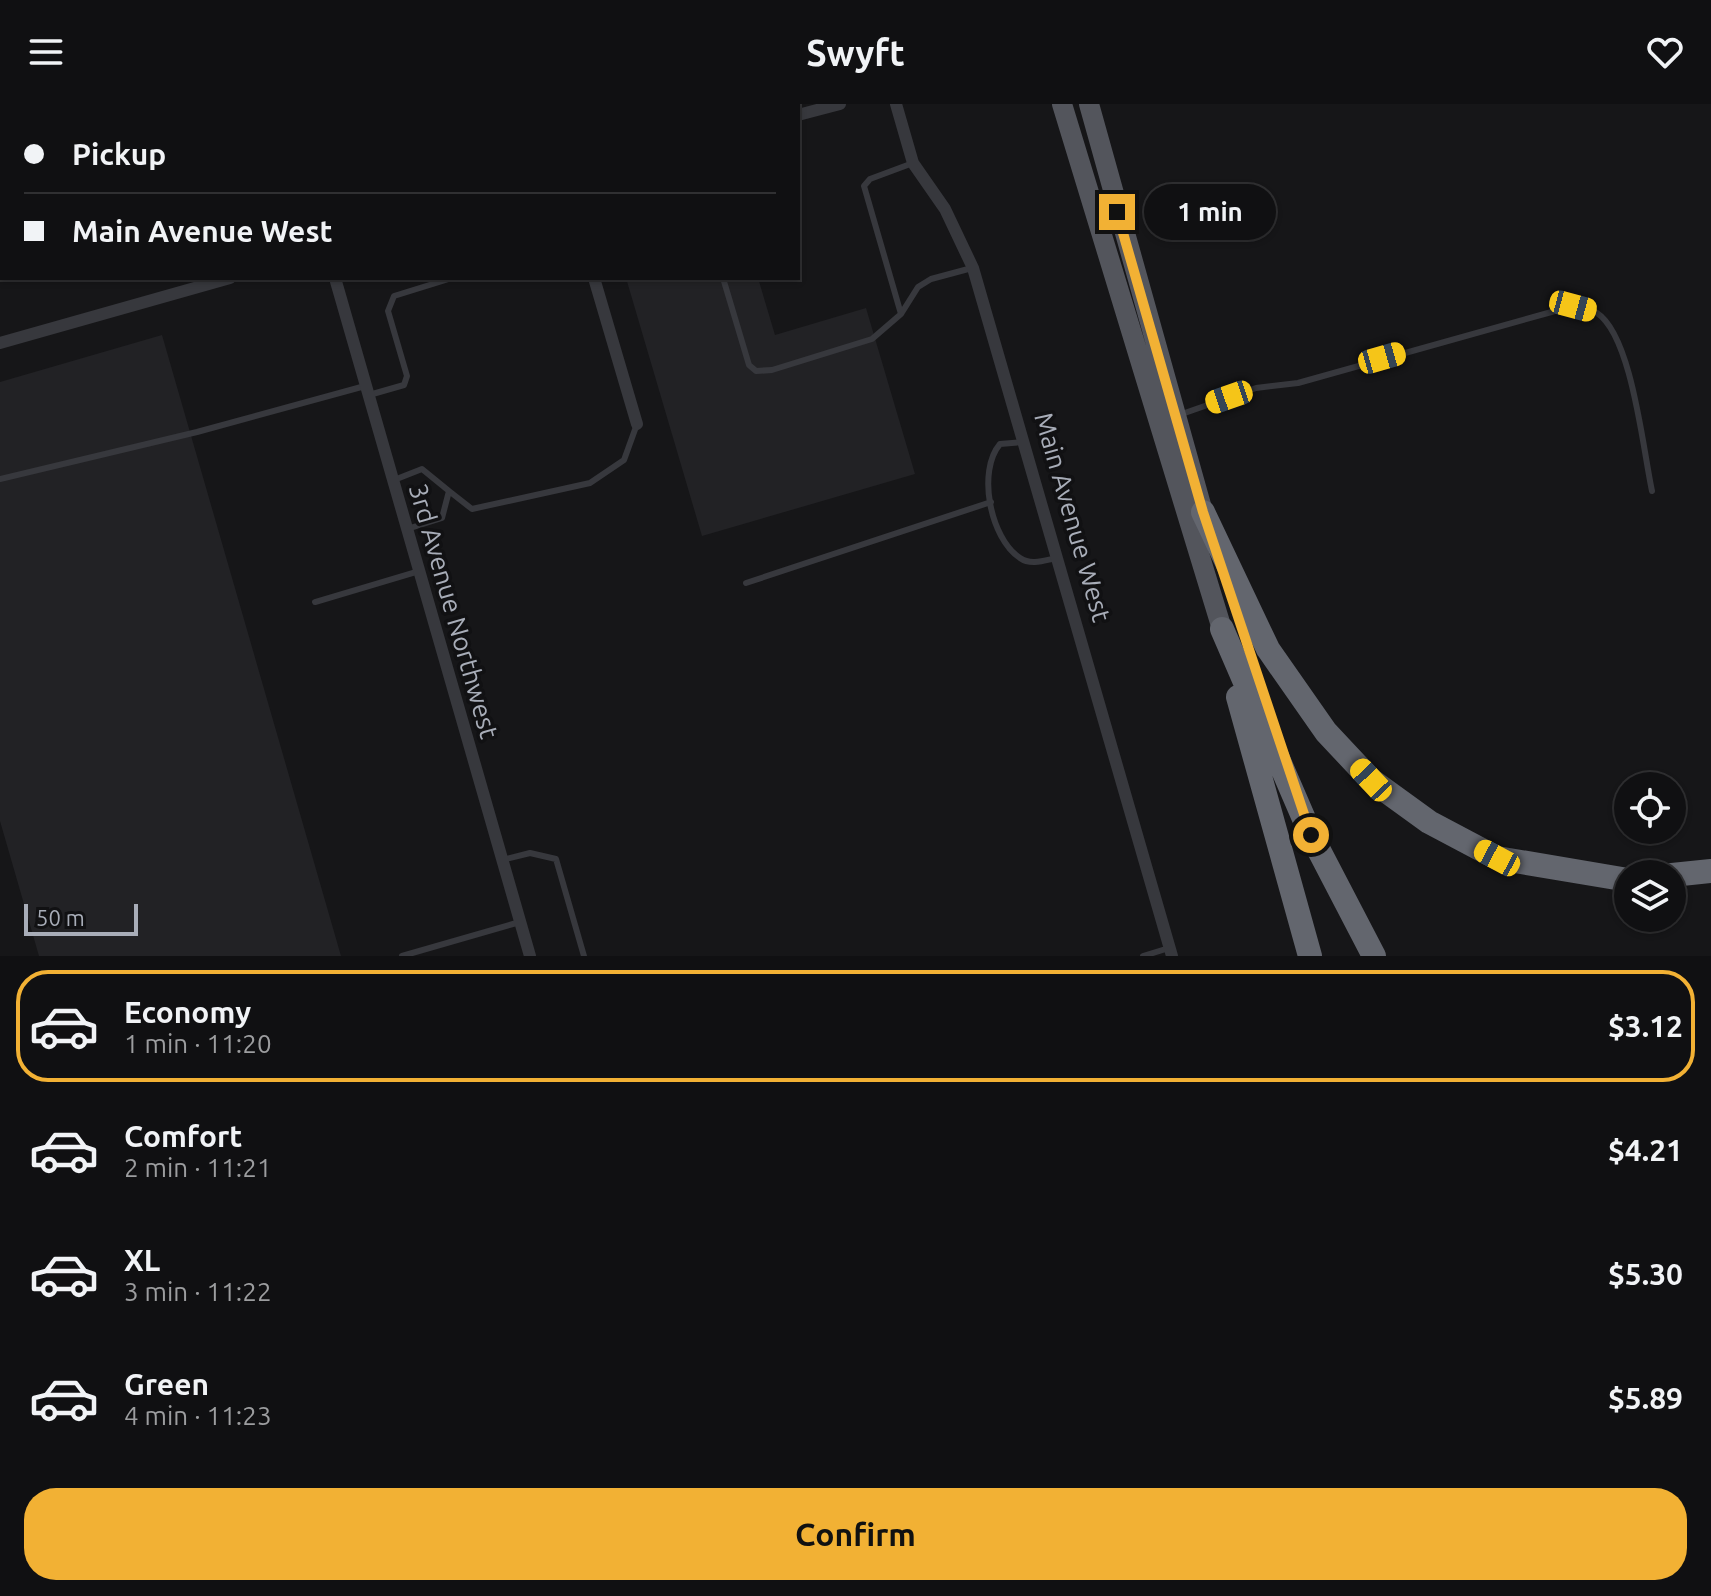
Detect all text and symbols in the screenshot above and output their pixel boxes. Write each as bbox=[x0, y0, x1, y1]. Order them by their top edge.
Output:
icon: menu bbox=[24, 30, 68, 74]
icon: heart bbox=[1643, 30, 1687, 74]
text: Swyft bbox=[806, 32, 905, 73]
text: Pickup bbox=[72, 137, 166, 171]
callout: 1 min bbox=[1145, 184, 1277, 240]
route end bbox=[1099, 194, 1135, 230]
text: 1 min bbox=[1177, 197, 1243, 226]
text: Main Avenue West bbox=[72, 214, 332, 248]
car bbox=[1547, 288, 1599, 324]
car bbox=[1356, 340, 1408, 376]
car bbox=[1202, 378, 1256, 416]
street label: Main Avenue West bbox=[1029, 409, 1117, 625]
street label: 3rd Avenue Northwest bbox=[404, 480, 504, 742]
car bbox=[1346, 754, 1396, 806]
map controls bbox=[1614, 772, 1686, 932]
button: locate bbox=[1614, 772, 1686, 844]
route start bbox=[1293, 817, 1329, 853]
car bbox=[1470, 836, 1524, 880]
button: layers bbox=[1614, 860, 1686, 932]
scale bar bbox=[24, 900, 138, 936]
text: 50 m bbox=[36, 905, 85, 930]
icon: car bbox=[28, 990, 100, 1062]
text: Economy bbox=[124, 995, 251, 1029]
text: $3.12 bbox=[1608, 1009, 1683, 1043]
text: 1 min · 11:20 bbox=[124, 1029, 272, 1058]
icon: car bbox=[28, 1114, 100, 1186]
text: Comfort bbox=[124, 1119, 242, 1153]
text: $4.21 bbox=[1608, 1133, 1683, 1167]
text: 2 min · 11:21 bbox=[124, 1153, 272, 1182]
icon: car bbox=[28, 1238, 100, 1310]
text: XL bbox=[124, 1243, 160, 1277]
text: $5.30 bbox=[1608, 1257, 1683, 1291]
text: 3 min · 11:22 bbox=[124, 1277, 272, 1306]
icon: car bbox=[28, 1362, 100, 1434]
text: Green bbox=[124, 1367, 209, 1401]
text: $5.89 bbox=[1608, 1381, 1683, 1415]
text: 4 min · 11:23 bbox=[124, 1401, 272, 1430]
button: Confirm bbox=[24, 1488, 1687, 1580]

